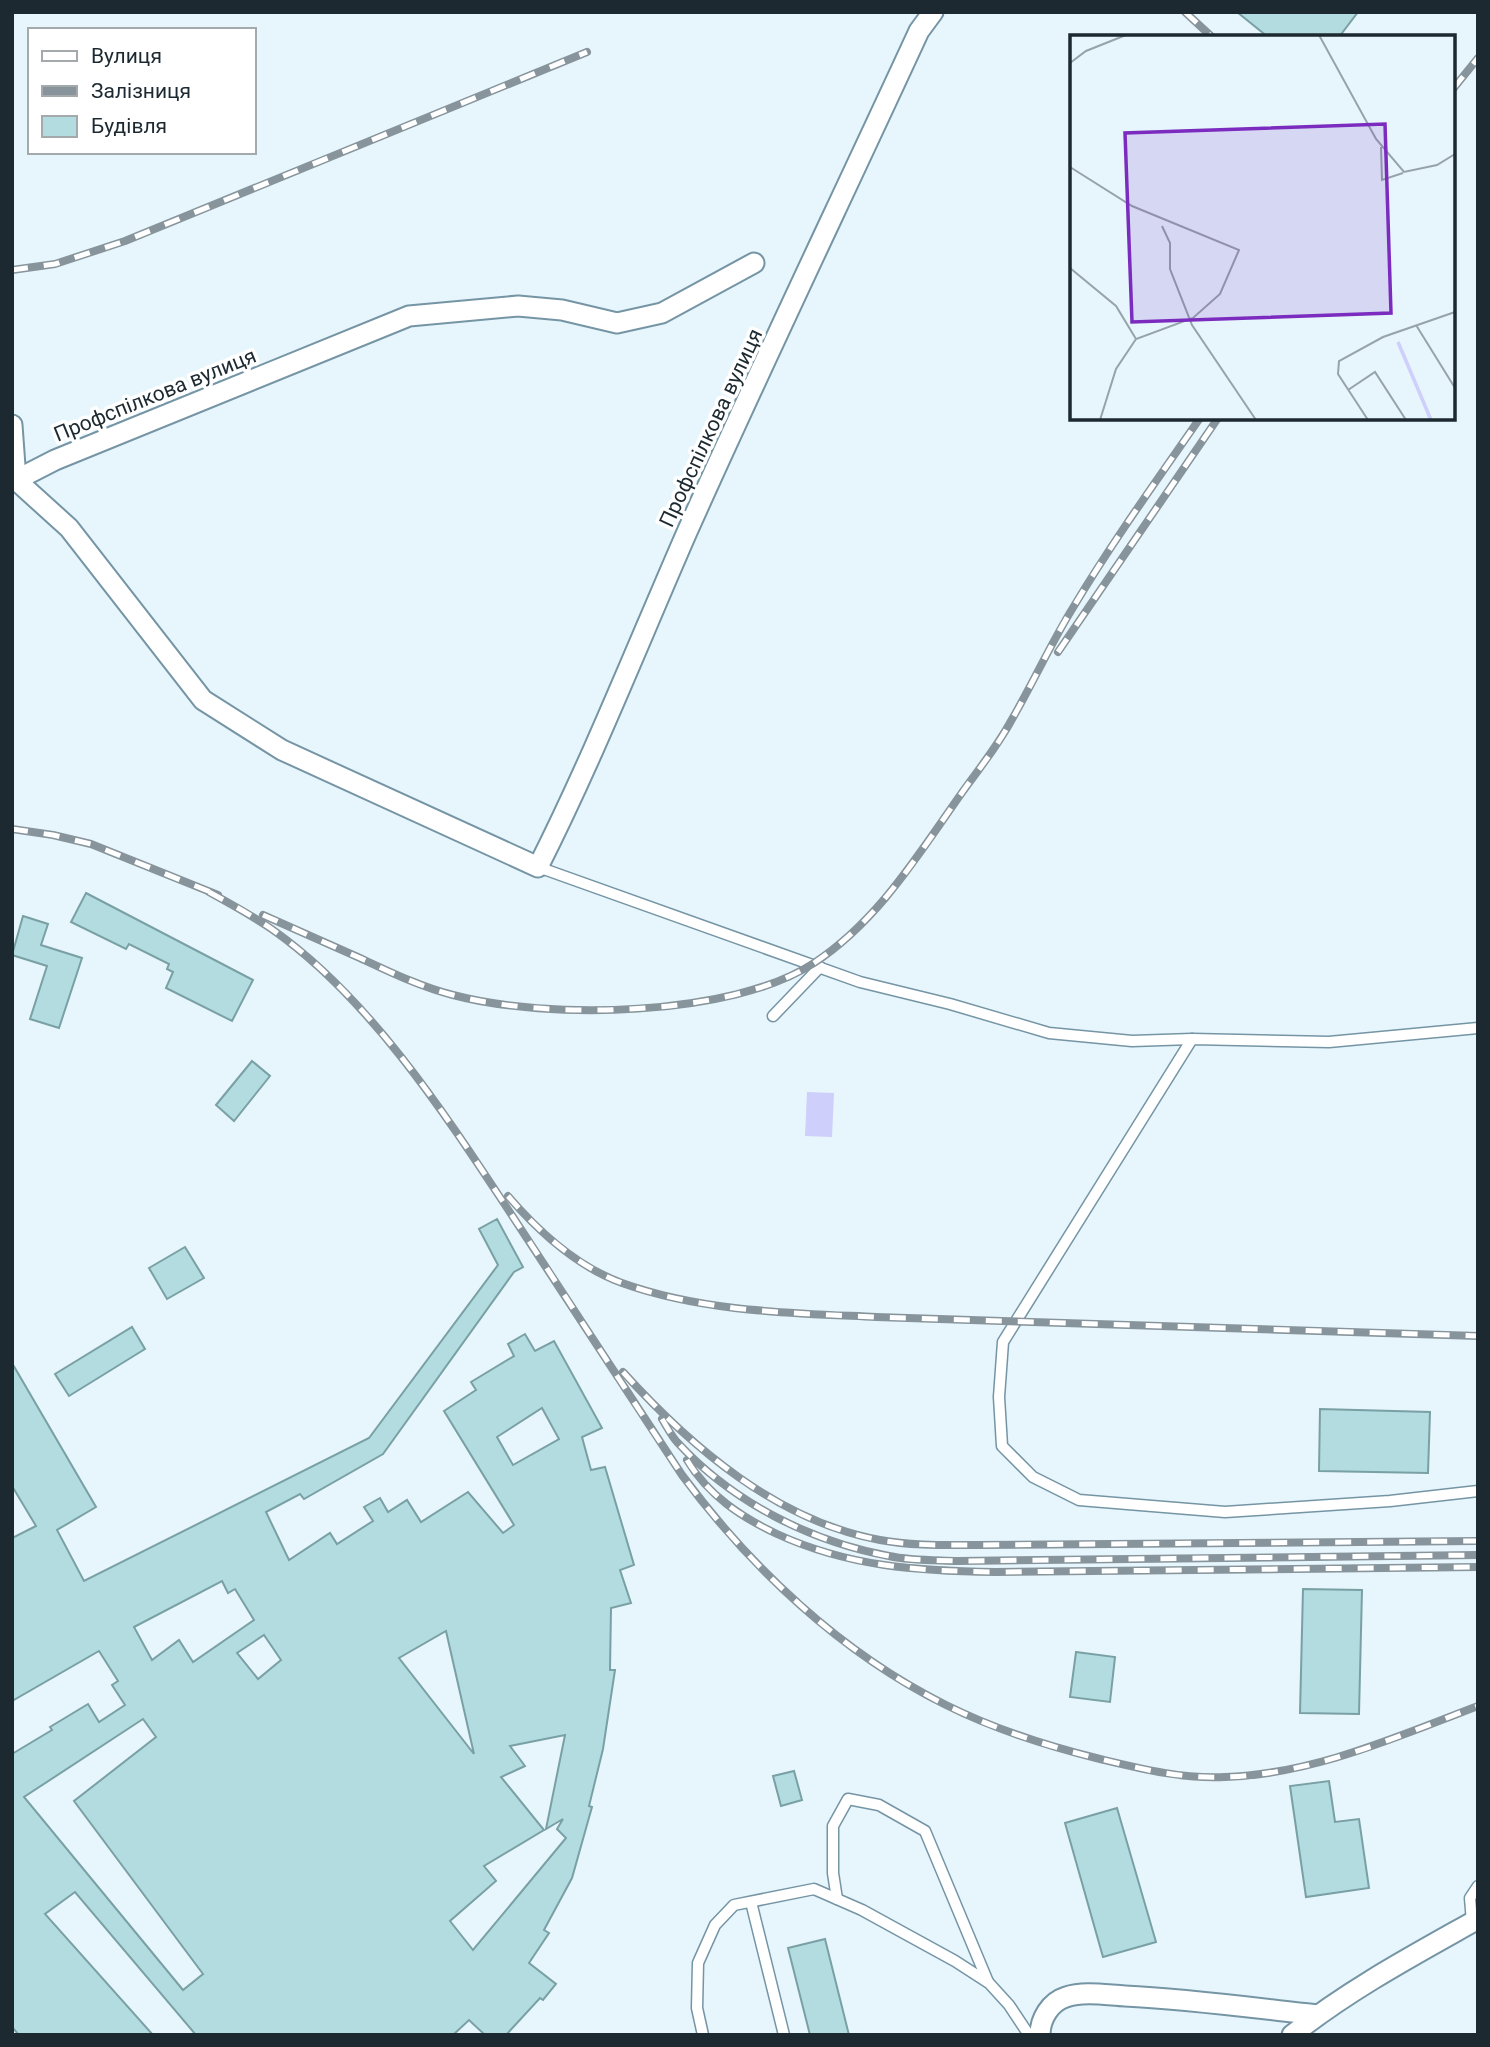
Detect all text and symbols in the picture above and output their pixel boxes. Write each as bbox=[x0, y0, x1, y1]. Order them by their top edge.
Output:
legend bbox=[28, 28, 256, 154]
inset map bbox=[1070, 35, 1455, 420]
text: Вулиця bbox=[91, 44, 162, 68]
text: Залізниця bbox=[91, 79, 191, 103]
text: Будівля bbox=[91, 114, 167, 138]
street label: Профспілкова вулиця bbox=[655, 325, 767, 531]
street label: Профспілкова вулиця bbox=[50, 343, 260, 447]

